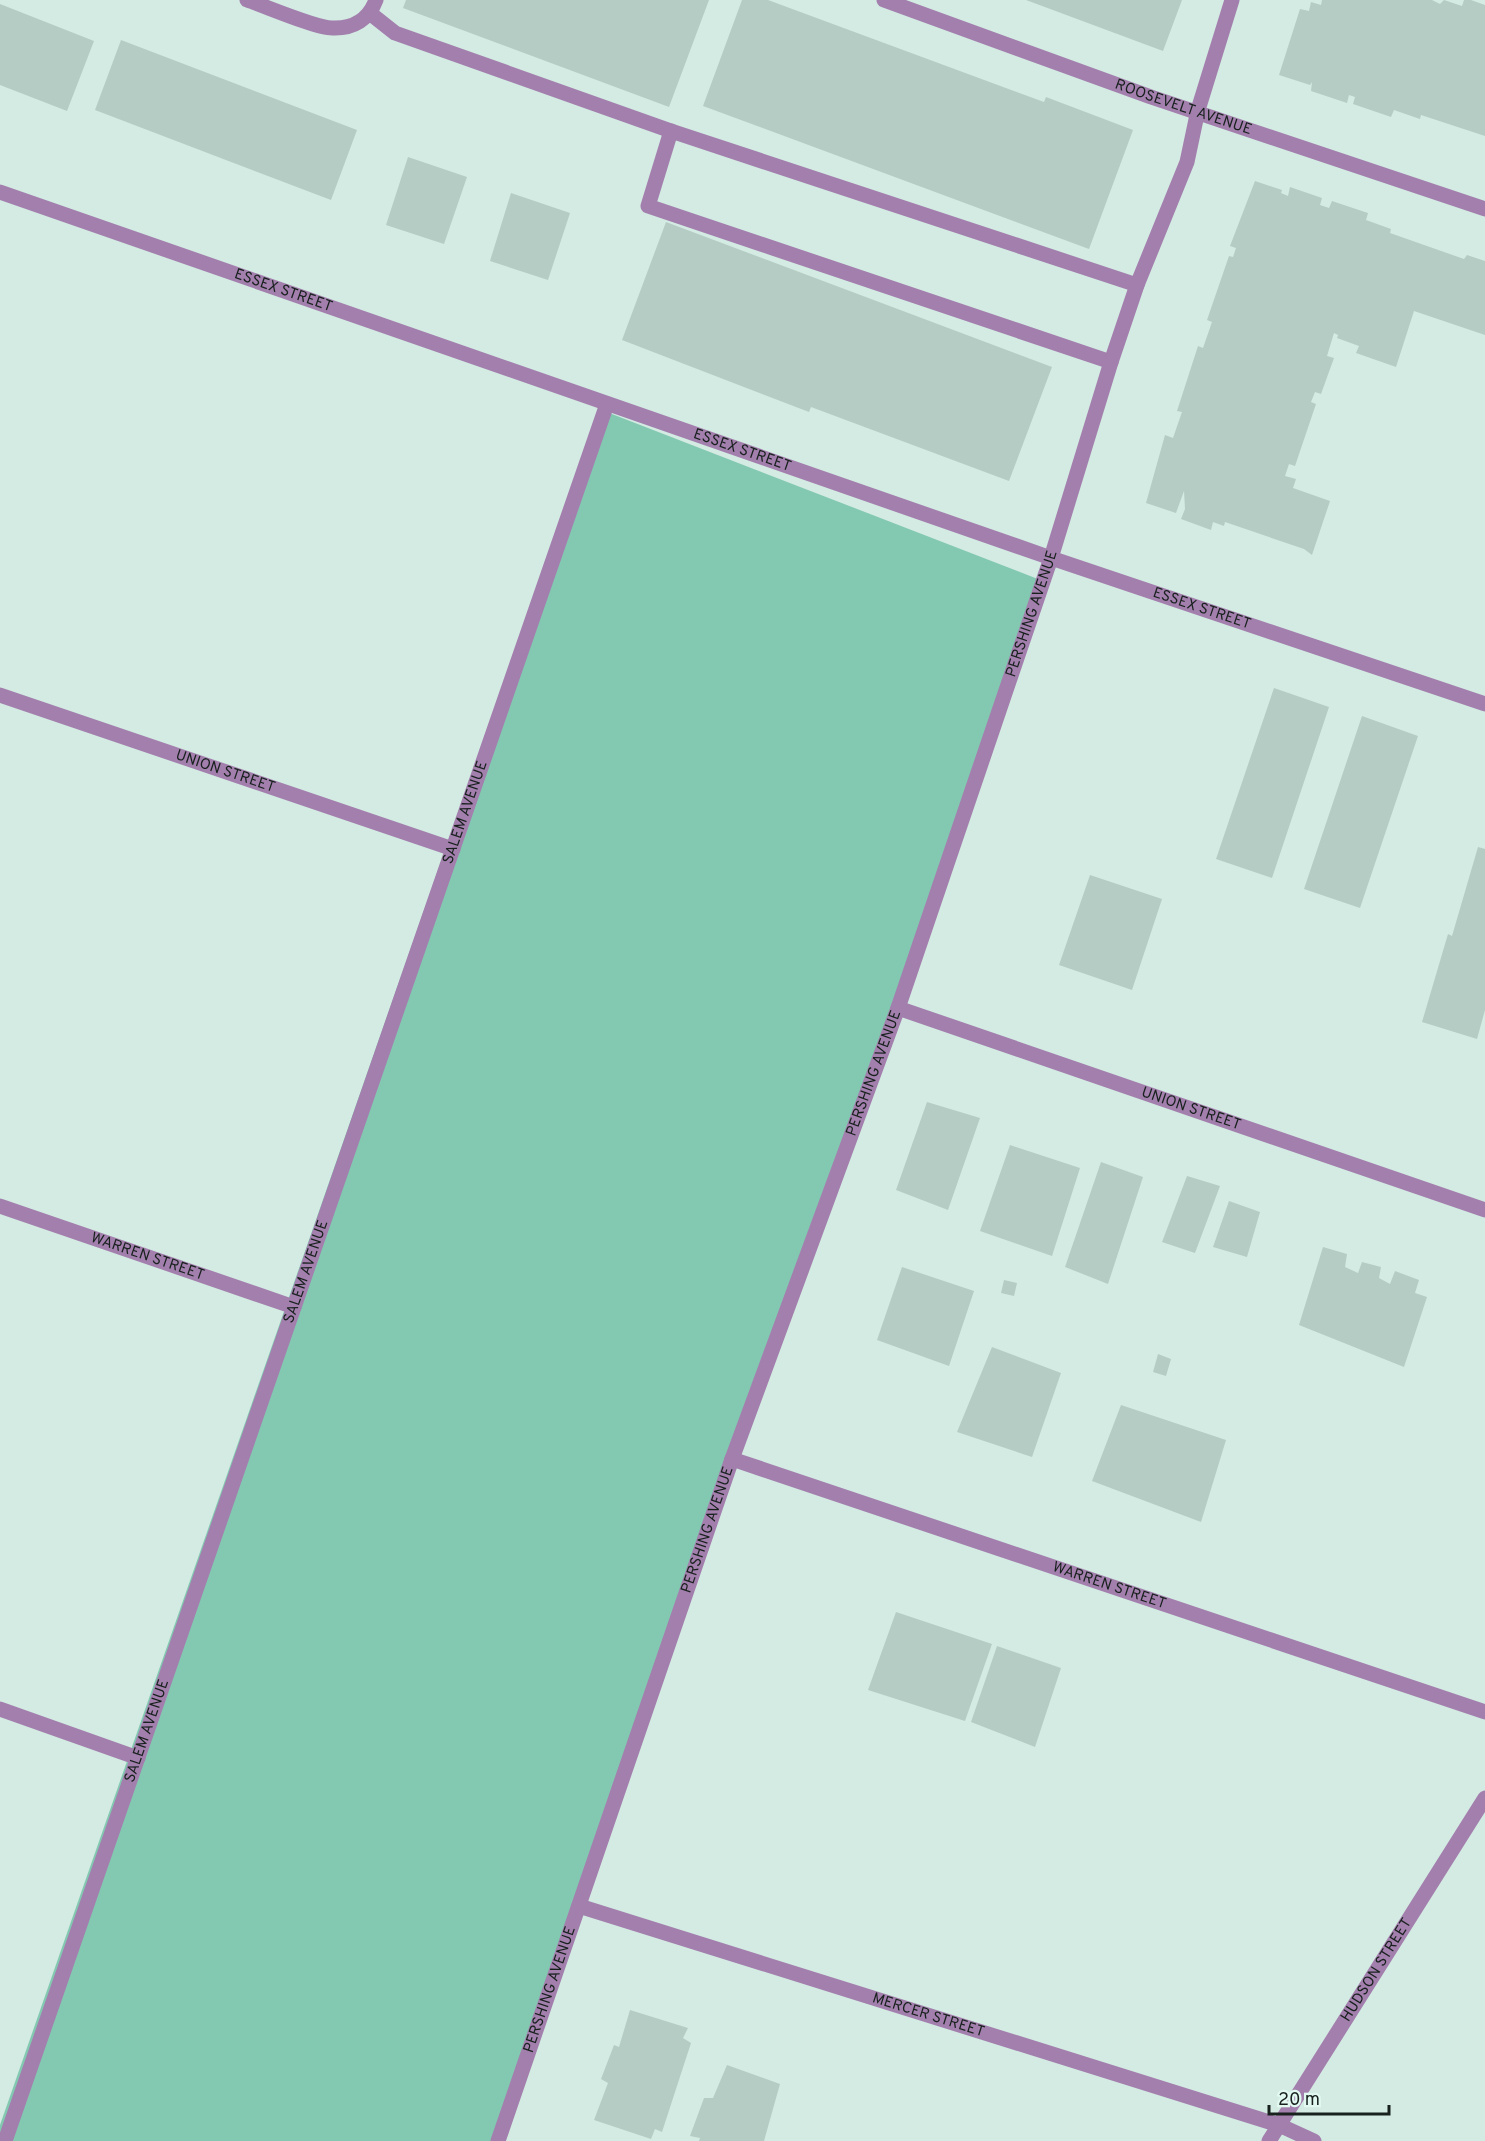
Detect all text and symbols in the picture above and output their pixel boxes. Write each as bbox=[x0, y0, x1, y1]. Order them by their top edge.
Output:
street label: ROOSEVELT AVENUE bbox=[1112, 75, 1254, 140]
street label: ESSEX STREET bbox=[232, 265, 335, 316]
street label: ESSEX STREET bbox=[691, 425, 794, 476]
street label: PERSHING AVENUE bbox=[1002, 548, 1062, 680]
street label: ESSEX STREET bbox=[1150, 583, 1253, 634]
street label: UNION STREET bbox=[173, 746, 278, 797]
street label: SALEM AVENUE bbox=[439, 758, 492, 867]
street label: PERSHING AVENUE bbox=[842, 1008, 906, 1139]
street label: UNION STREET bbox=[1139, 1083, 1243, 1135]
street label: SALEM AVENUE bbox=[280, 1218, 333, 1326]
street label: WARREN STREET bbox=[88, 1228, 207, 1285]
street label: PERSHING AVENUE bbox=[677, 1464, 738, 1596]
street label: WARREN STREET bbox=[1050, 1558, 1169, 1614]
street label: SALEM AVENUE bbox=[120, 1677, 174, 1785]
street label: HUDSON STREET bbox=[1337, 1915, 1416, 2026]
street label: PERSHING AVENUE bbox=[519, 1924, 580, 2056]
street label: MERCER STREET bbox=[870, 1989, 987, 2042]
scale bar bbox=[1269, 2078, 1389, 2116]
text: 20 m bbox=[1278, 2089, 1320, 2112]

